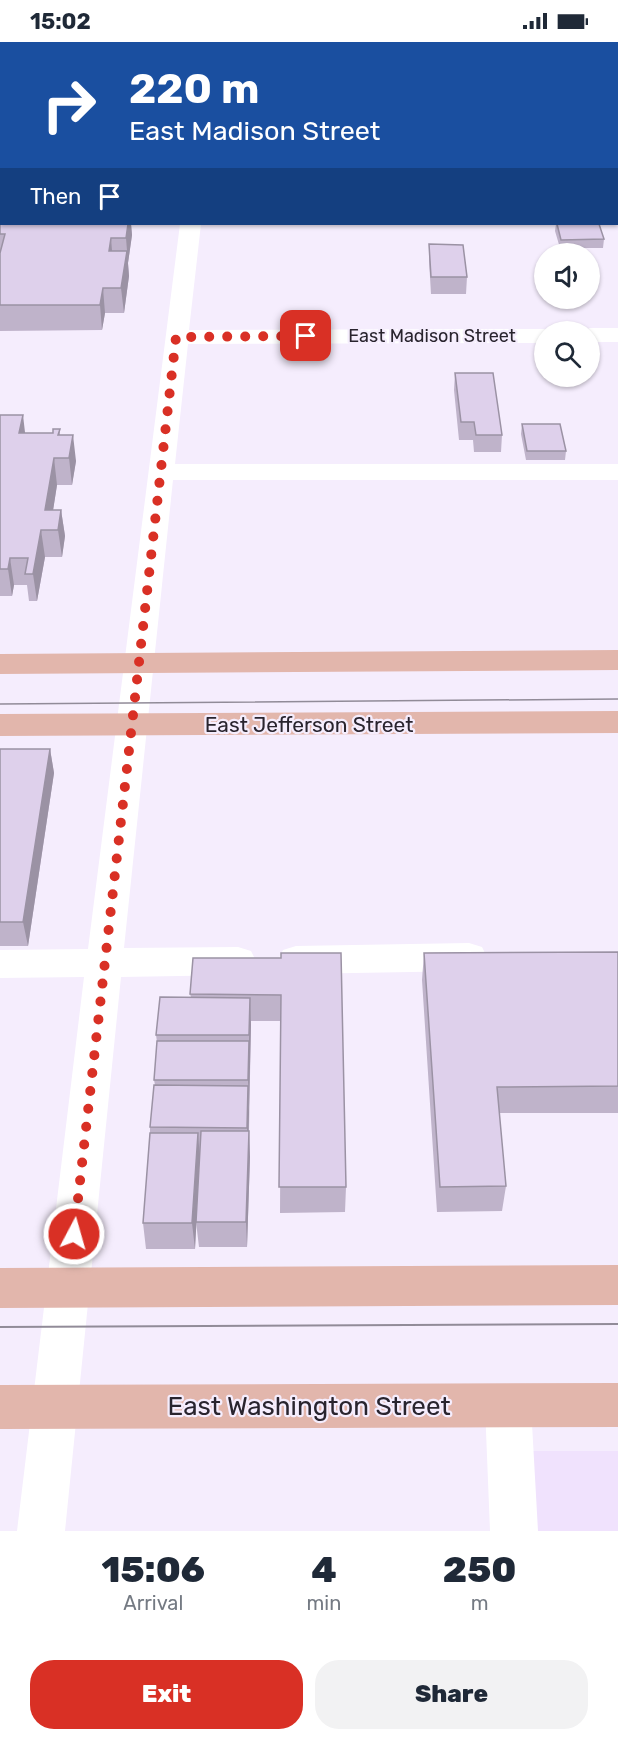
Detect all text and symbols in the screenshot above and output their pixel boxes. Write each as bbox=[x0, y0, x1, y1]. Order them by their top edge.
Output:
text: 15:02 bbox=[30, 8, 91, 35]
text: 220 m bbox=[129, 64, 260, 114]
icon: right bbox=[30, 66, 108, 144]
text: East Madison Street bbox=[129, 115, 380, 147]
icon: arrive bbox=[93, 180, 126, 213]
text: Then bbox=[30, 183, 81, 210]
map controls bbox=[534, 243, 600, 387]
button: sound bbox=[534, 243, 600, 309]
pin bbox=[280, 310, 331, 361]
icon: arrive bbox=[289, 319, 322, 352]
button: search bbox=[534, 321, 600, 387]
street label: East Madison Street bbox=[348, 325, 516, 347]
street label: East Jefferson Street bbox=[205, 712, 413, 737]
position arrow bbox=[42, 1202, 106, 1266]
street label: East Washington Street bbox=[167, 1391, 451, 1422]
text: 15:06 bbox=[102, 1548, 205, 1591]
text: 4 bbox=[311, 1548, 337, 1591]
text: 250 bbox=[443, 1548, 516, 1591]
text: Arrival bbox=[123, 1591, 183, 1615]
text: min bbox=[307, 1591, 341, 1615]
text: m bbox=[471, 1591, 489, 1615]
button: Exit bbox=[30, 1660, 303, 1729]
button: Share bbox=[315, 1660, 588, 1729]

